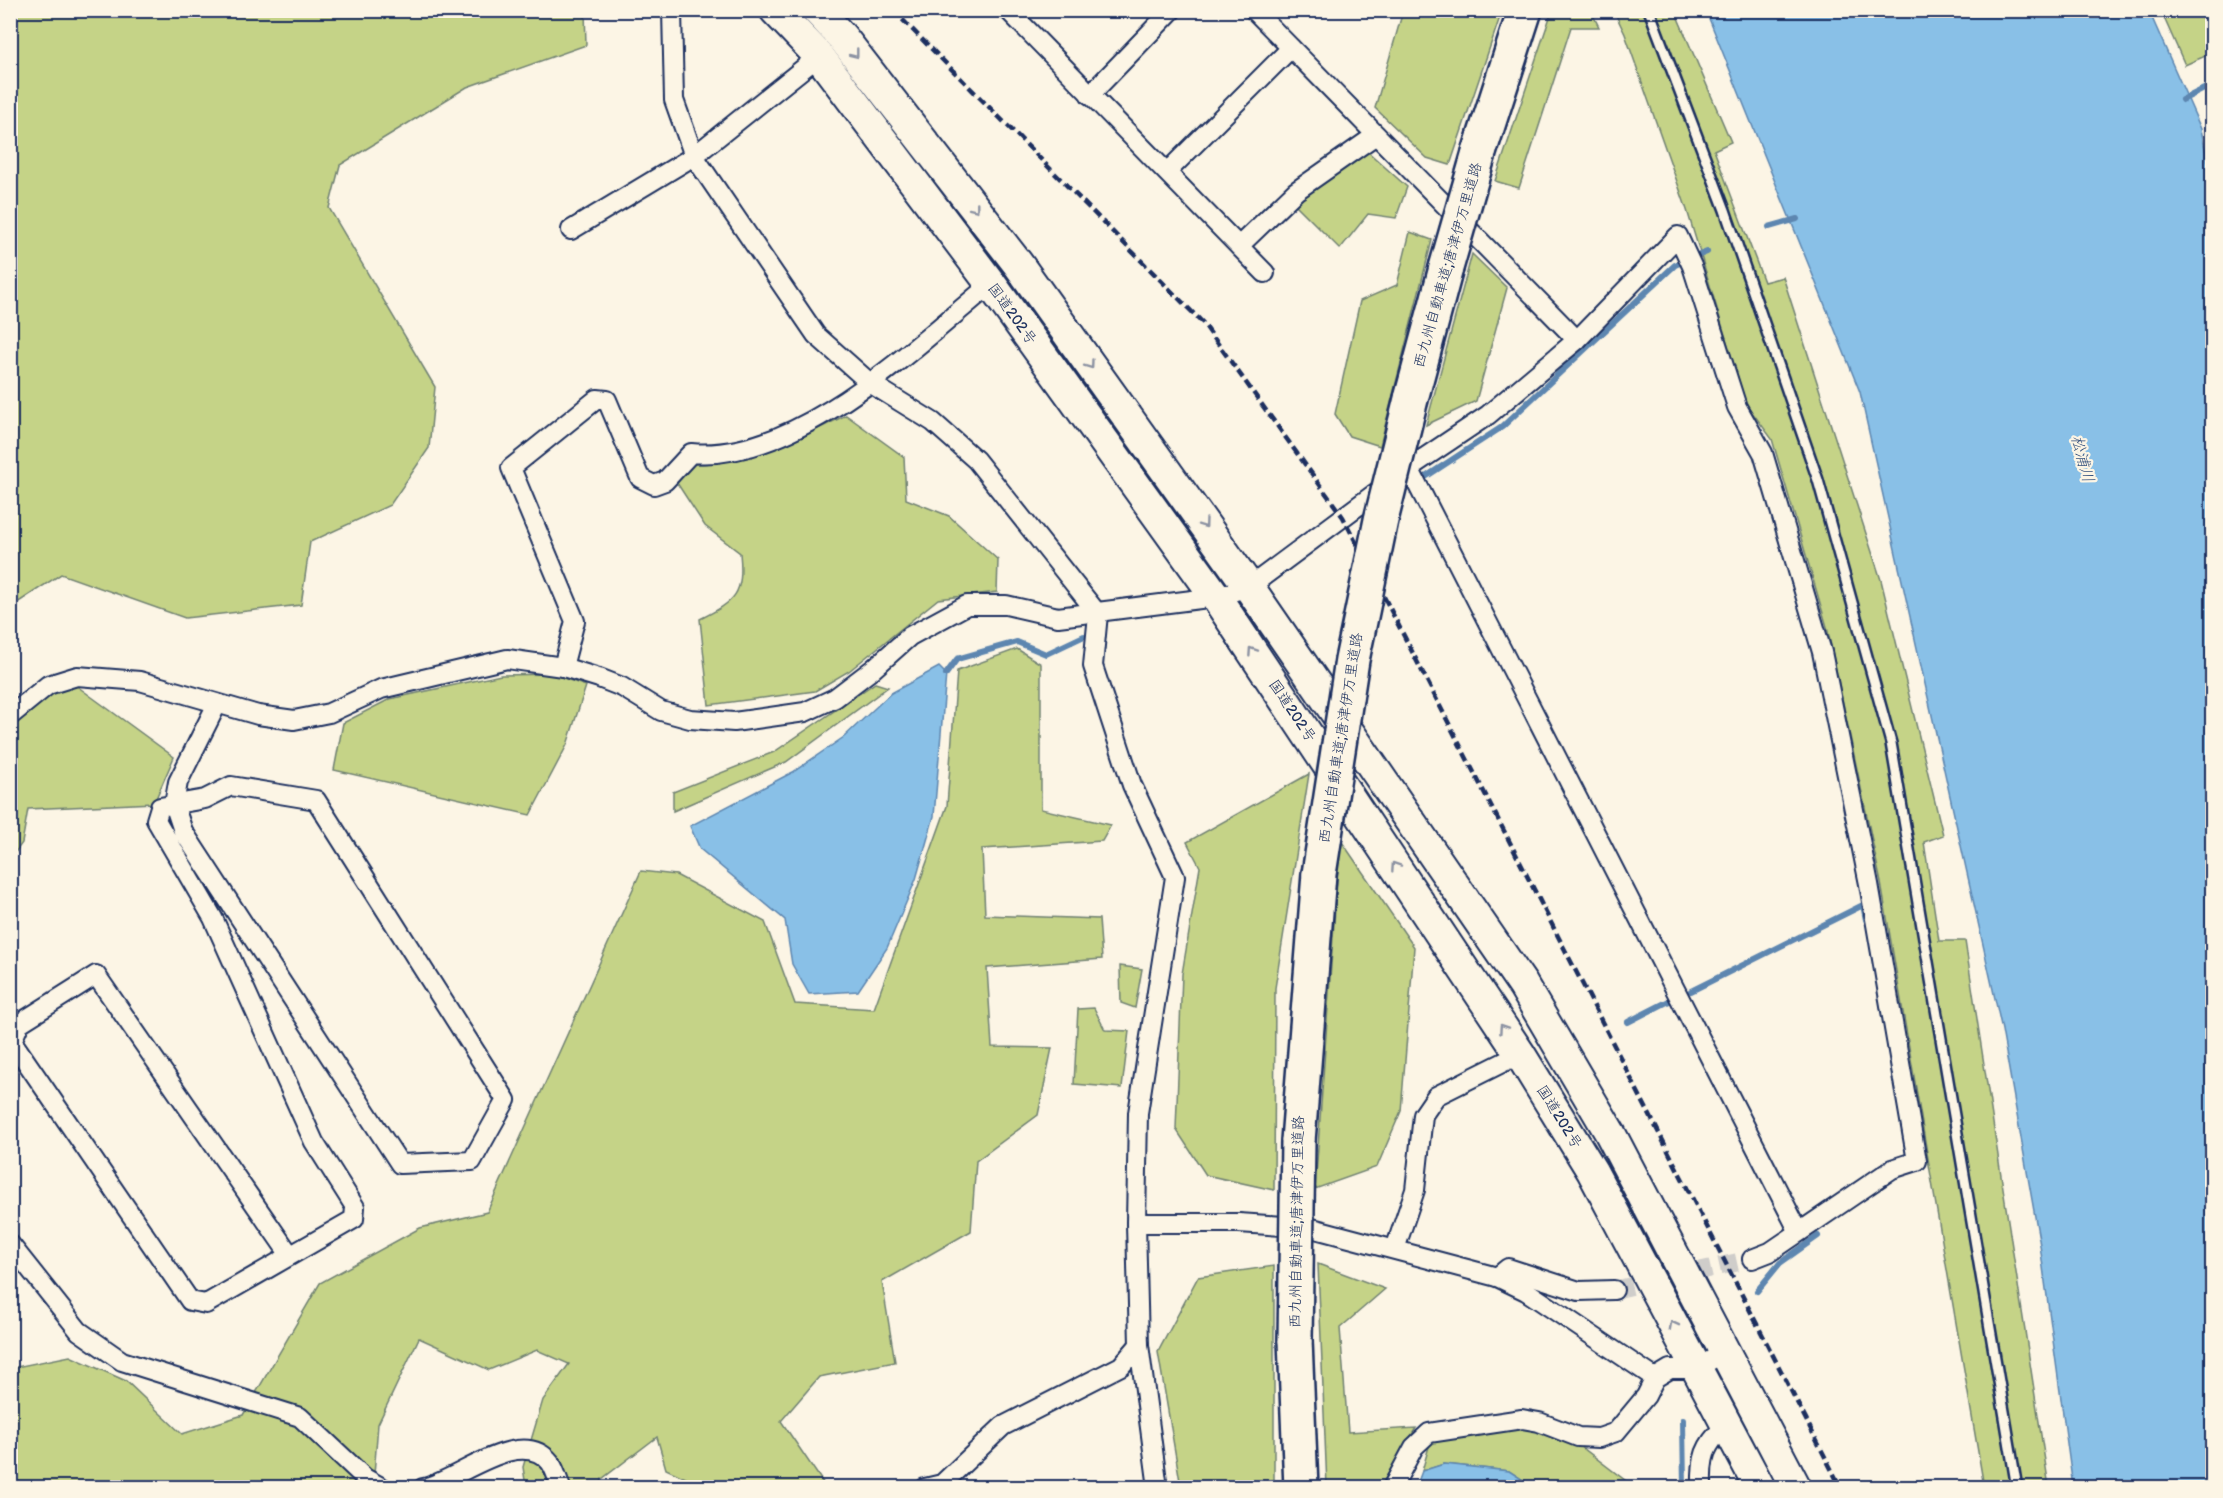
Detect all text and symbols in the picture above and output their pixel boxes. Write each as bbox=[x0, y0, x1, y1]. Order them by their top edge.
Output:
one-way arrow bbox=[848, 48, 859, 59]
street label: 西九州自動車道;唐津伊万里道路 bbox=[1409, 160, 1487, 370]
one-way arrow bbox=[967, 202, 978, 213]
street label: 国道202号 bbox=[983, 279, 1041, 349]
one-way arrow bbox=[1083, 359, 1094, 370]
water label: 松浦川 bbox=[2067, 433, 2097, 485]
one-way arrow bbox=[1196, 518, 1207, 529]
street label: 西九州自動車道;唐津伊万里道路 bbox=[1315, 631, 1367, 845]
one-way arrow bbox=[1248, 647, 1259, 658]
street label: 国道202号 bbox=[1264, 676, 1320, 746]
one-way arrow bbox=[1391, 861, 1402, 872]
one-way arrow bbox=[1499, 1024, 1510, 1035]
street label: 国道202号 bbox=[1532, 1082, 1586, 1152]
street label: 西九州自動車道;唐津伊万里道路 bbox=[1286, 1115, 1308, 1329]
one-way arrow bbox=[1669, 1320, 1680, 1331]

